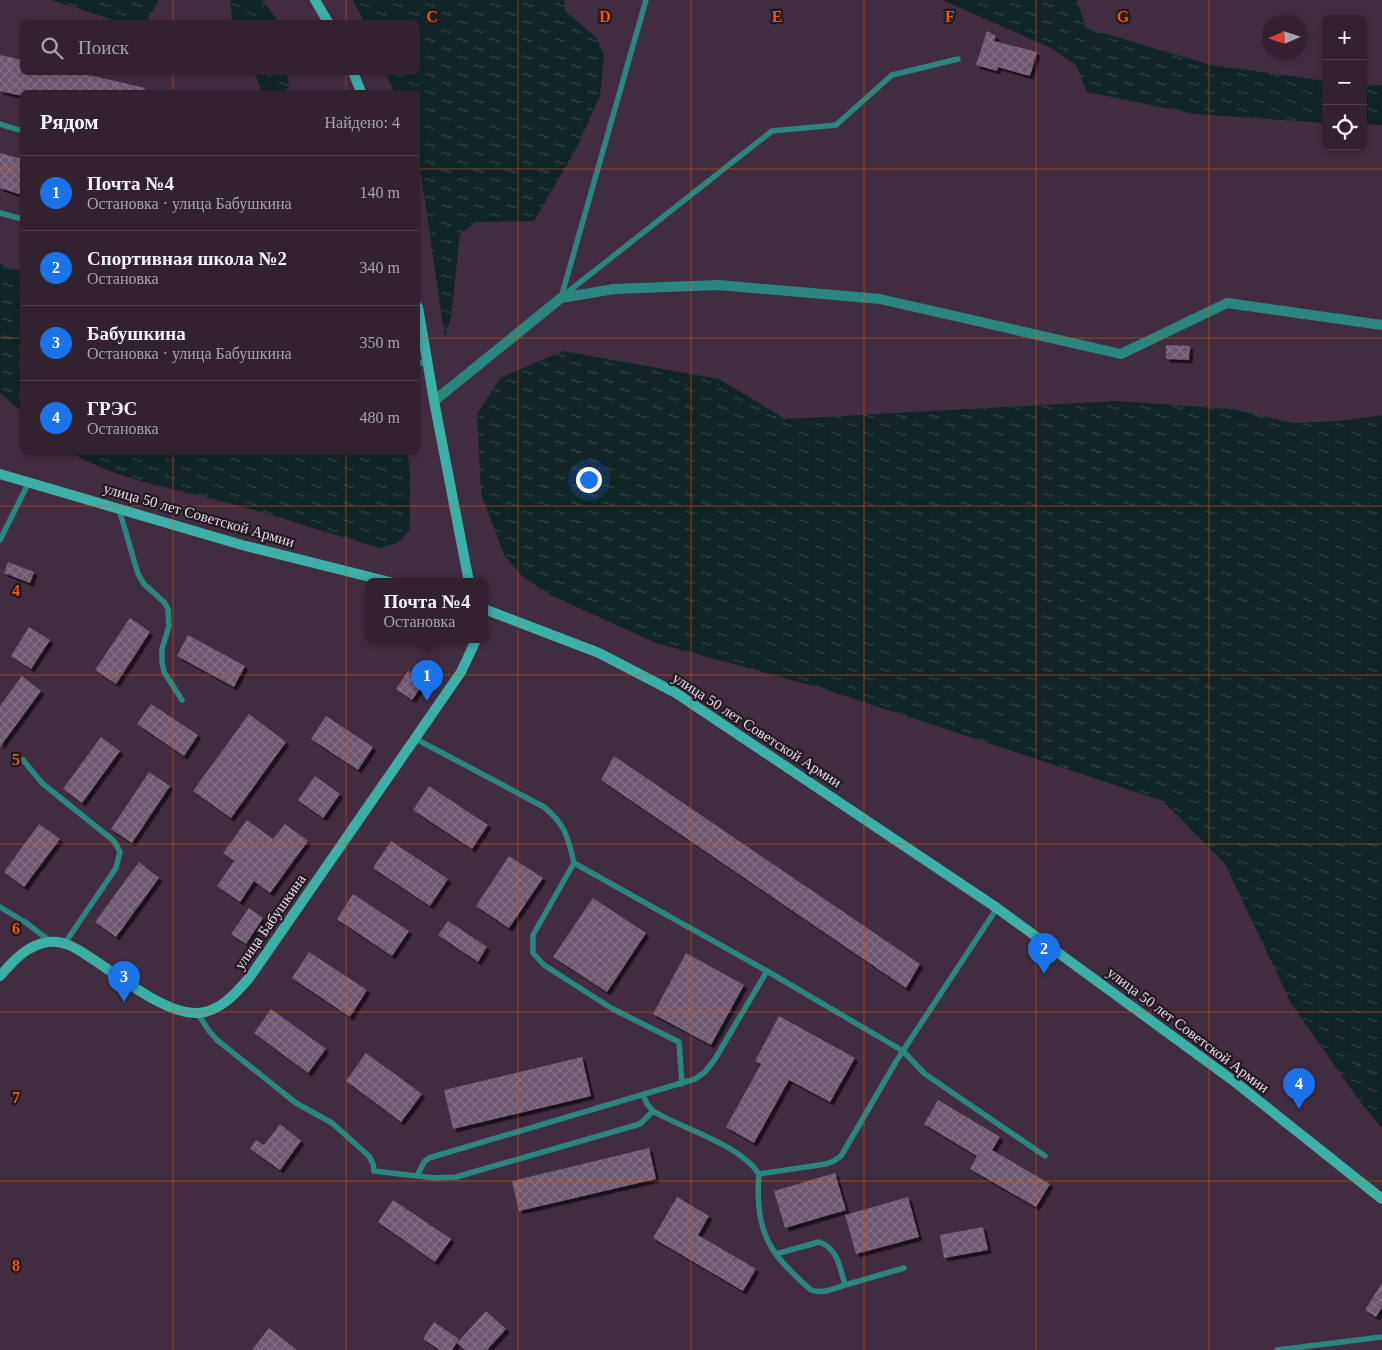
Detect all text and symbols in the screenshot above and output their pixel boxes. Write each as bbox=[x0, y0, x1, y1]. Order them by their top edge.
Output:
text: C bbox=[426, 8, 438, 25]
text: D bbox=[599, 8, 611, 25]
text: E bbox=[772, 8, 782, 25]
text: F bbox=[945, 8, 955, 25]
text: G bbox=[1117, 8, 1130, 25]
north arrow bbox=[1262, 15, 1307, 60]
map controls bbox=[1322, 15, 1367, 150]
button: + bbox=[1322, 15, 1367, 60]
search box bbox=[20, 20, 420, 75]
icon: search bbox=[38, 34, 66, 62]
text: Поиск bbox=[78, 37, 129, 58]
button: − bbox=[1322, 60, 1367, 105]
button: locate bbox=[1322, 105, 1367, 150]
text: Рядом bbox=[40, 110, 99, 134]
text: Найдено: 4 bbox=[325, 114, 400, 131]
text: Почта №4 bbox=[87, 173, 174, 194]
text: 1 bbox=[52, 184, 60, 201]
text: 140 m bbox=[360, 184, 400, 201]
text: Остановка · улица Бабушкина bbox=[87, 195, 292, 212]
text: Спортивная школа №2 bbox=[87, 248, 287, 269]
text: 2 bbox=[52, 259, 60, 276]
text: 340 m bbox=[360, 259, 400, 276]
text: Остановка bbox=[87, 270, 159, 287]
text: Бабушкина bbox=[87, 323, 186, 344]
text: 3 bbox=[52, 334, 60, 351]
text: 350 m bbox=[360, 334, 400, 351]
text: Остановка · улица Бабушкина bbox=[87, 345, 292, 362]
text: ГРЭС bbox=[87, 398, 137, 419]
text: 4 bbox=[52, 409, 60, 426]
text: 480 m bbox=[360, 409, 400, 426]
text: Остановка bbox=[87, 420, 159, 437]
your location bbox=[576, 467, 602, 493]
street label: улица 50 лет Советской Армии bbox=[102, 480, 296, 550]
popup bbox=[366, 578, 488, 643]
text: 4 bbox=[12, 582, 20, 599]
text: Почта №4 bbox=[384, 591, 470, 612]
text: Остановка bbox=[384, 613, 455, 630]
pin: 1 bbox=[411, 660, 443, 701]
street label: улица 50 лет Советской Армии bbox=[670, 669, 844, 791]
text: 5 bbox=[12, 751, 20, 768]
street label: улица Бабушкина bbox=[231, 871, 309, 973]
text: 6 bbox=[12, 920, 20, 937]
pin: 2 bbox=[1028, 933, 1060, 974]
pin: 3 bbox=[108, 961, 140, 1002]
street label: улица 50 лет Советской Армии bbox=[1104, 964, 1272, 1096]
pin: 4 bbox=[1283, 1068, 1315, 1109]
text: 7 bbox=[12, 1089, 20, 1106]
text: 8 bbox=[12, 1257, 20, 1274]

